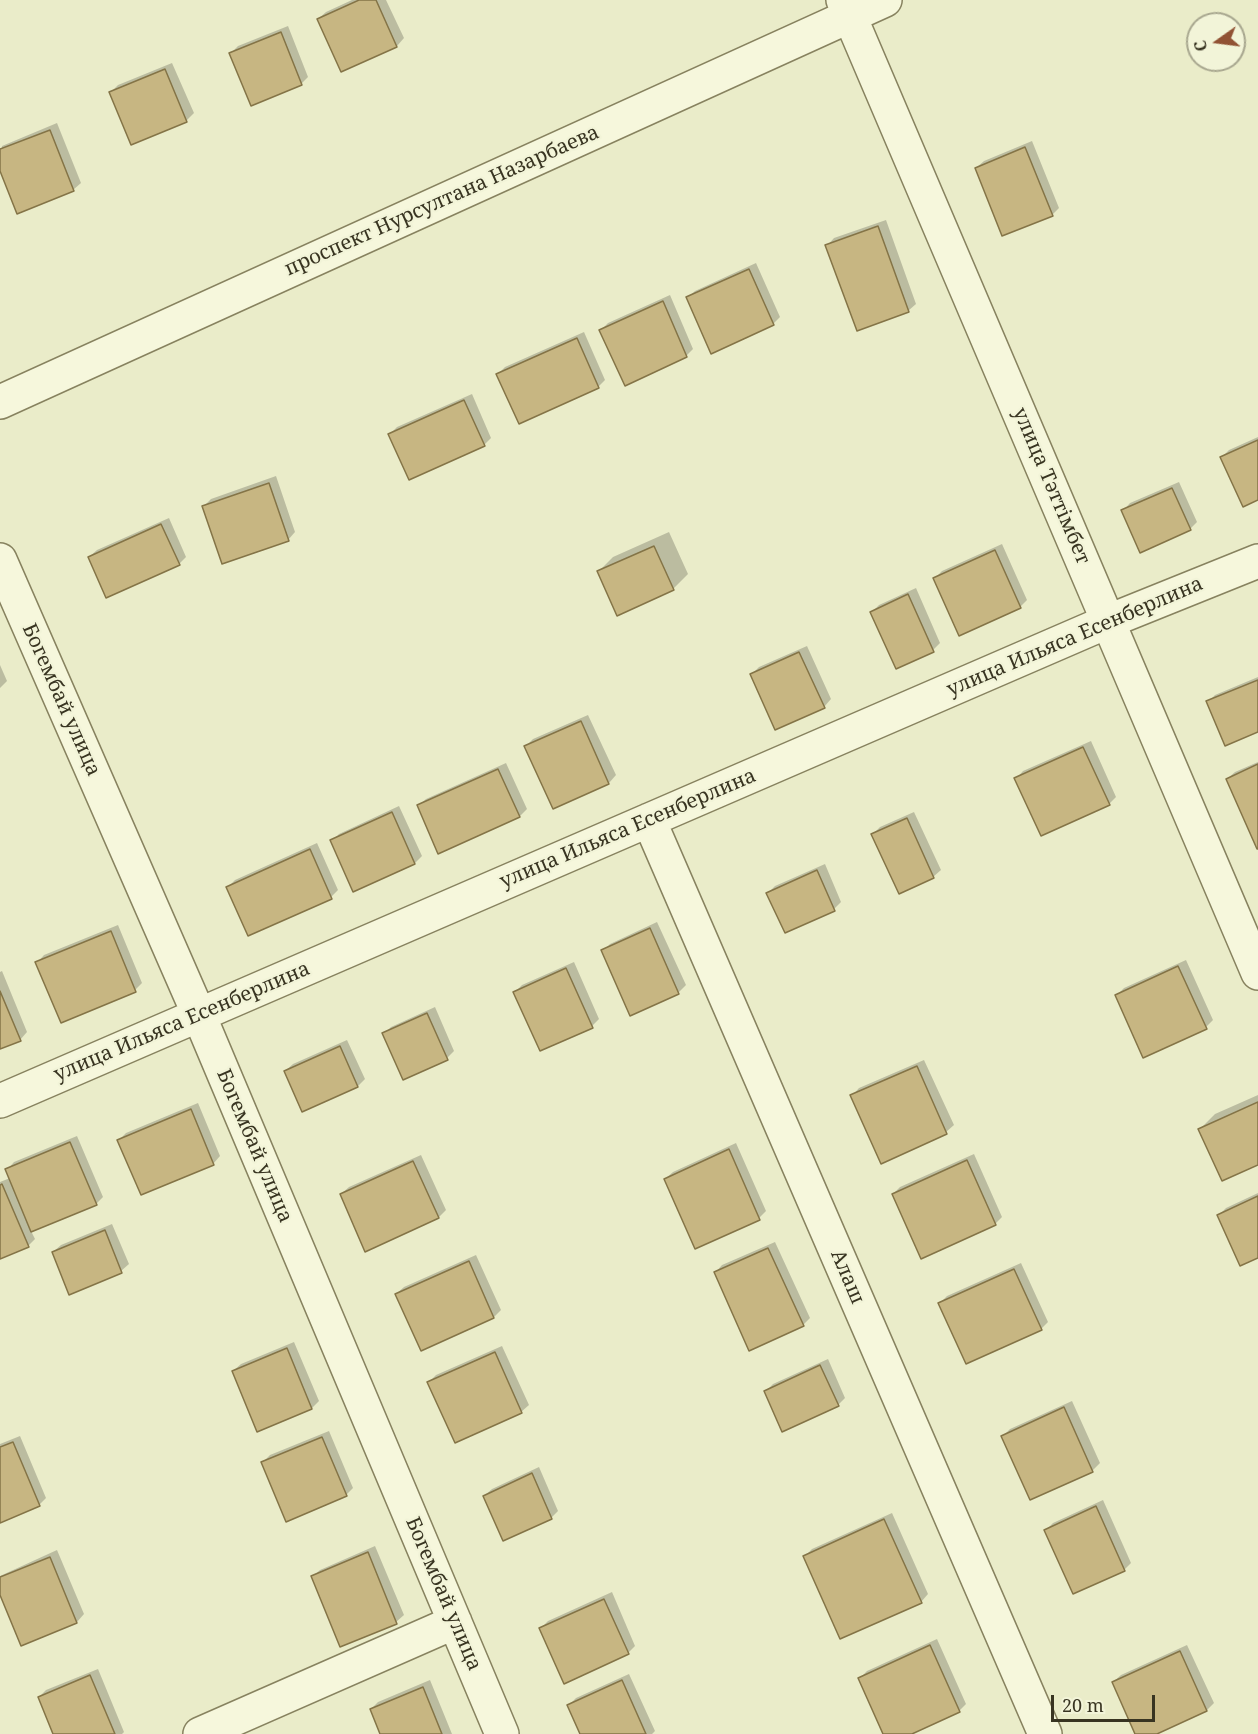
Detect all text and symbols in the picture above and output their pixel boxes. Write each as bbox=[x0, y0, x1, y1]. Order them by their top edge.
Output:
north arrow bbox=[1186, 12, 1246, 72]
text: С bbox=[1189, 38, 1212, 54]
street label: проспект Нурсултана Назарбаева bbox=[281, 121, 603, 281]
street label: улица Тәттімбет bbox=[1007, 404, 1095, 568]
street label: улица Ильяса Есенберлина bbox=[943, 572, 1207, 702]
street label: Богембай улица bbox=[17, 620, 105, 780]
street label: улица Ильяса Есенберлина bbox=[496, 764, 760, 894]
street label: улица Ильяса Есенберлина bbox=[50, 957, 314, 1087]
street label: Богембай улица bbox=[211, 1066, 297, 1226]
street label: Алаш bbox=[825, 1246, 869, 1308]
street label: Богембай улица bbox=[400, 1514, 486, 1674]
scale bar bbox=[1054, 1683, 1158, 1721]
text: 20 m bbox=[1062, 1693, 1104, 1717]

